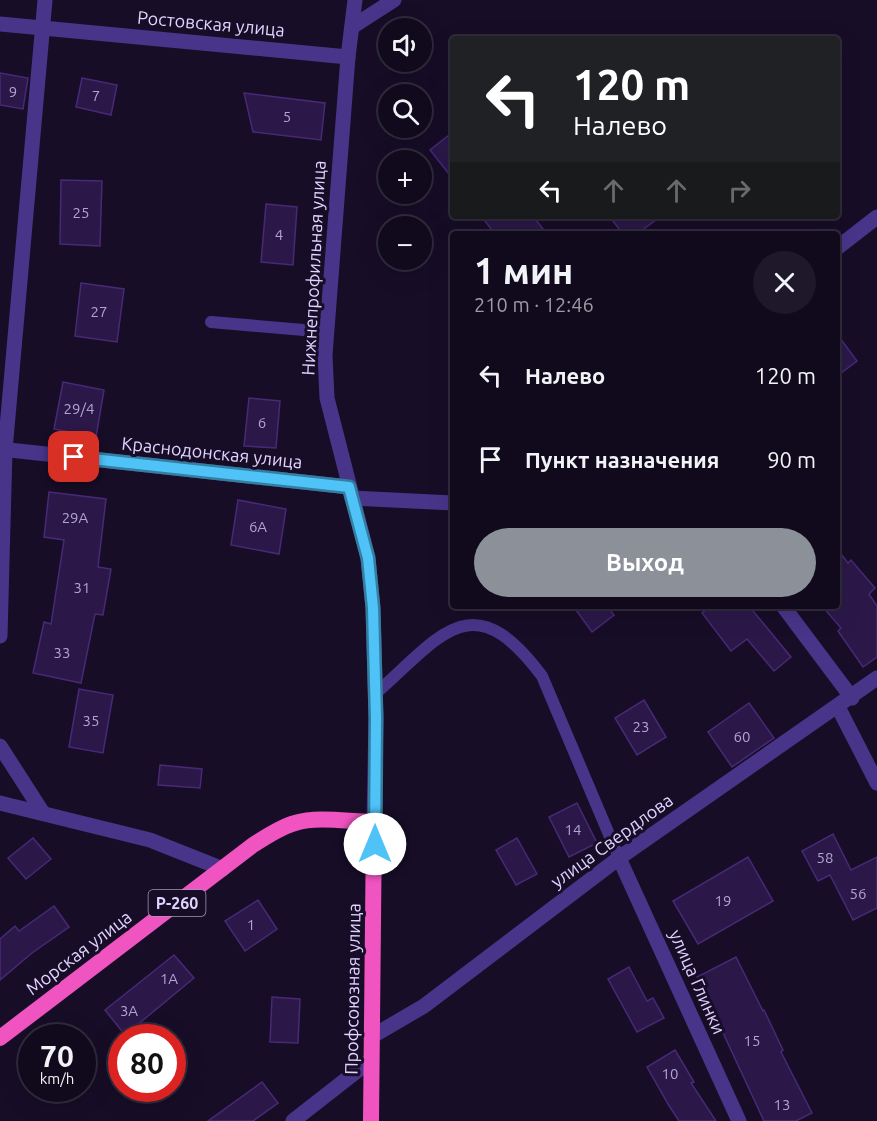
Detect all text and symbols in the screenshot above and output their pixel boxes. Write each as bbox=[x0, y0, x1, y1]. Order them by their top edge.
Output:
street label: Ростовская улица bbox=[136, 7, 286, 39]
map controls bbox=[378, 18, 432, 270]
button: sound bbox=[378, 18, 432, 72]
icon: left bbox=[474, 60, 552, 138]
text: 120 m bbox=[573, 61, 690, 108]
house number: 9 bbox=[9, 83, 17, 100]
button: search bbox=[378, 84, 432, 138]
house number: 7 bbox=[92, 87, 100, 104]
house number: 5 bbox=[283, 108, 291, 125]
text: Налево bbox=[573, 110, 667, 140]
button: + bbox=[378, 150, 432, 204]
street label: Нижнепрофильная улица bbox=[297, 160, 329, 376]
icon: left bbox=[534, 174, 567, 207]
icon: ahead bbox=[597, 174, 630, 207]
icon: ahead bbox=[660, 174, 693, 207]
icon: right bbox=[723, 174, 756, 207]
house number: 25 bbox=[73, 204, 89, 221]
button: − bbox=[378, 216, 432, 270]
house number: 4 bbox=[275, 226, 283, 243]
text: 1 мин bbox=[474, 250, 573, 291]
button: close bbox=[753, 251, 816, 314]
text: 210 m · 12:46 bbox=[474, 293, 594, 316]
house number: 27 bbox=[91, 303, 107, 320]
icon: left bbox=[474, 359, 507, 392]
text: Налево bbox=[525, 363, 605, 388]
text: 120 m bbox=[755, 363, 816, 388]
house number: 29/4 bbox=[64, 400, 94, 417]
house number: 6 bbox=[258, 414, 266, 431]
pin bbox=[48, 431, 99, 482]
street label: Краснодонская улица bbox=[121, 433, 304, 471]
icon: arrive bbox=[57, 440, 90, 473]
icon: arrive bbox=[474, 443, 507, 476]
text: Пункт назначения bbox=[525, 447, 719, 472]
text: 90 m bbox=[767, 447, 816, 472]
house number: 29А bbox=[62, 509, 89, 526]
house number: 6А bbox=[249, 518, 267, 535]
button: Выход bbox=[474, 528, 816, 597]
house number: 31 bbox=[74, 579, 90, 596]
house number: 33 bbox=[54, 644, 70, 661]
house number: 35 bbox=[83, 712, 99, 729]
house number: 23 bbox=[633, 718, 649, 735]
house number: 60 bbox=[734, 728, 750, 745]
street label: улица Свердлова bbox=[546, 789, 676, 891]
position arrow bbox=[343, 812, 407, 876]
house number: 14 bbox=[565, 821, 581, 838]
house number: 58 bbox=[817, 849, 833, 866]
house number: 56 bbox=[850, 885, 866, 902]
road number: Р-260 bbox=[148, 890, 206, 916]
house number: 19 bbox=[715, 892, 731, 909]
street label: Профсоюзная улица bbox=[341, 903, 363, 1075]
street label: Морская улица bbox=[22, 906, 135, 998]
house number: 1 bbox=[247, 916, 255, 933]
street label: улица Глинки bbox=[666, 926, 730, 1037]
house number: 1А bbox=[160, 970, 178, 987]
house number: 3А bbox=[120, 1002, 138, 1019]
speed limit sign: 80 bbox=[108, 1024, 186, 1102]
house number: 15 bbox=[744, 1032, 760, 1049]
text: 70 bbox=[40, 1039, 74, 1073]
house number: 10 bbox=[662, 1065, 678, 1082]
text: km/h bbox=[40, 1070, 74, 1087]
house number: 13 bbox=[774, 1096, 790, 1113]

